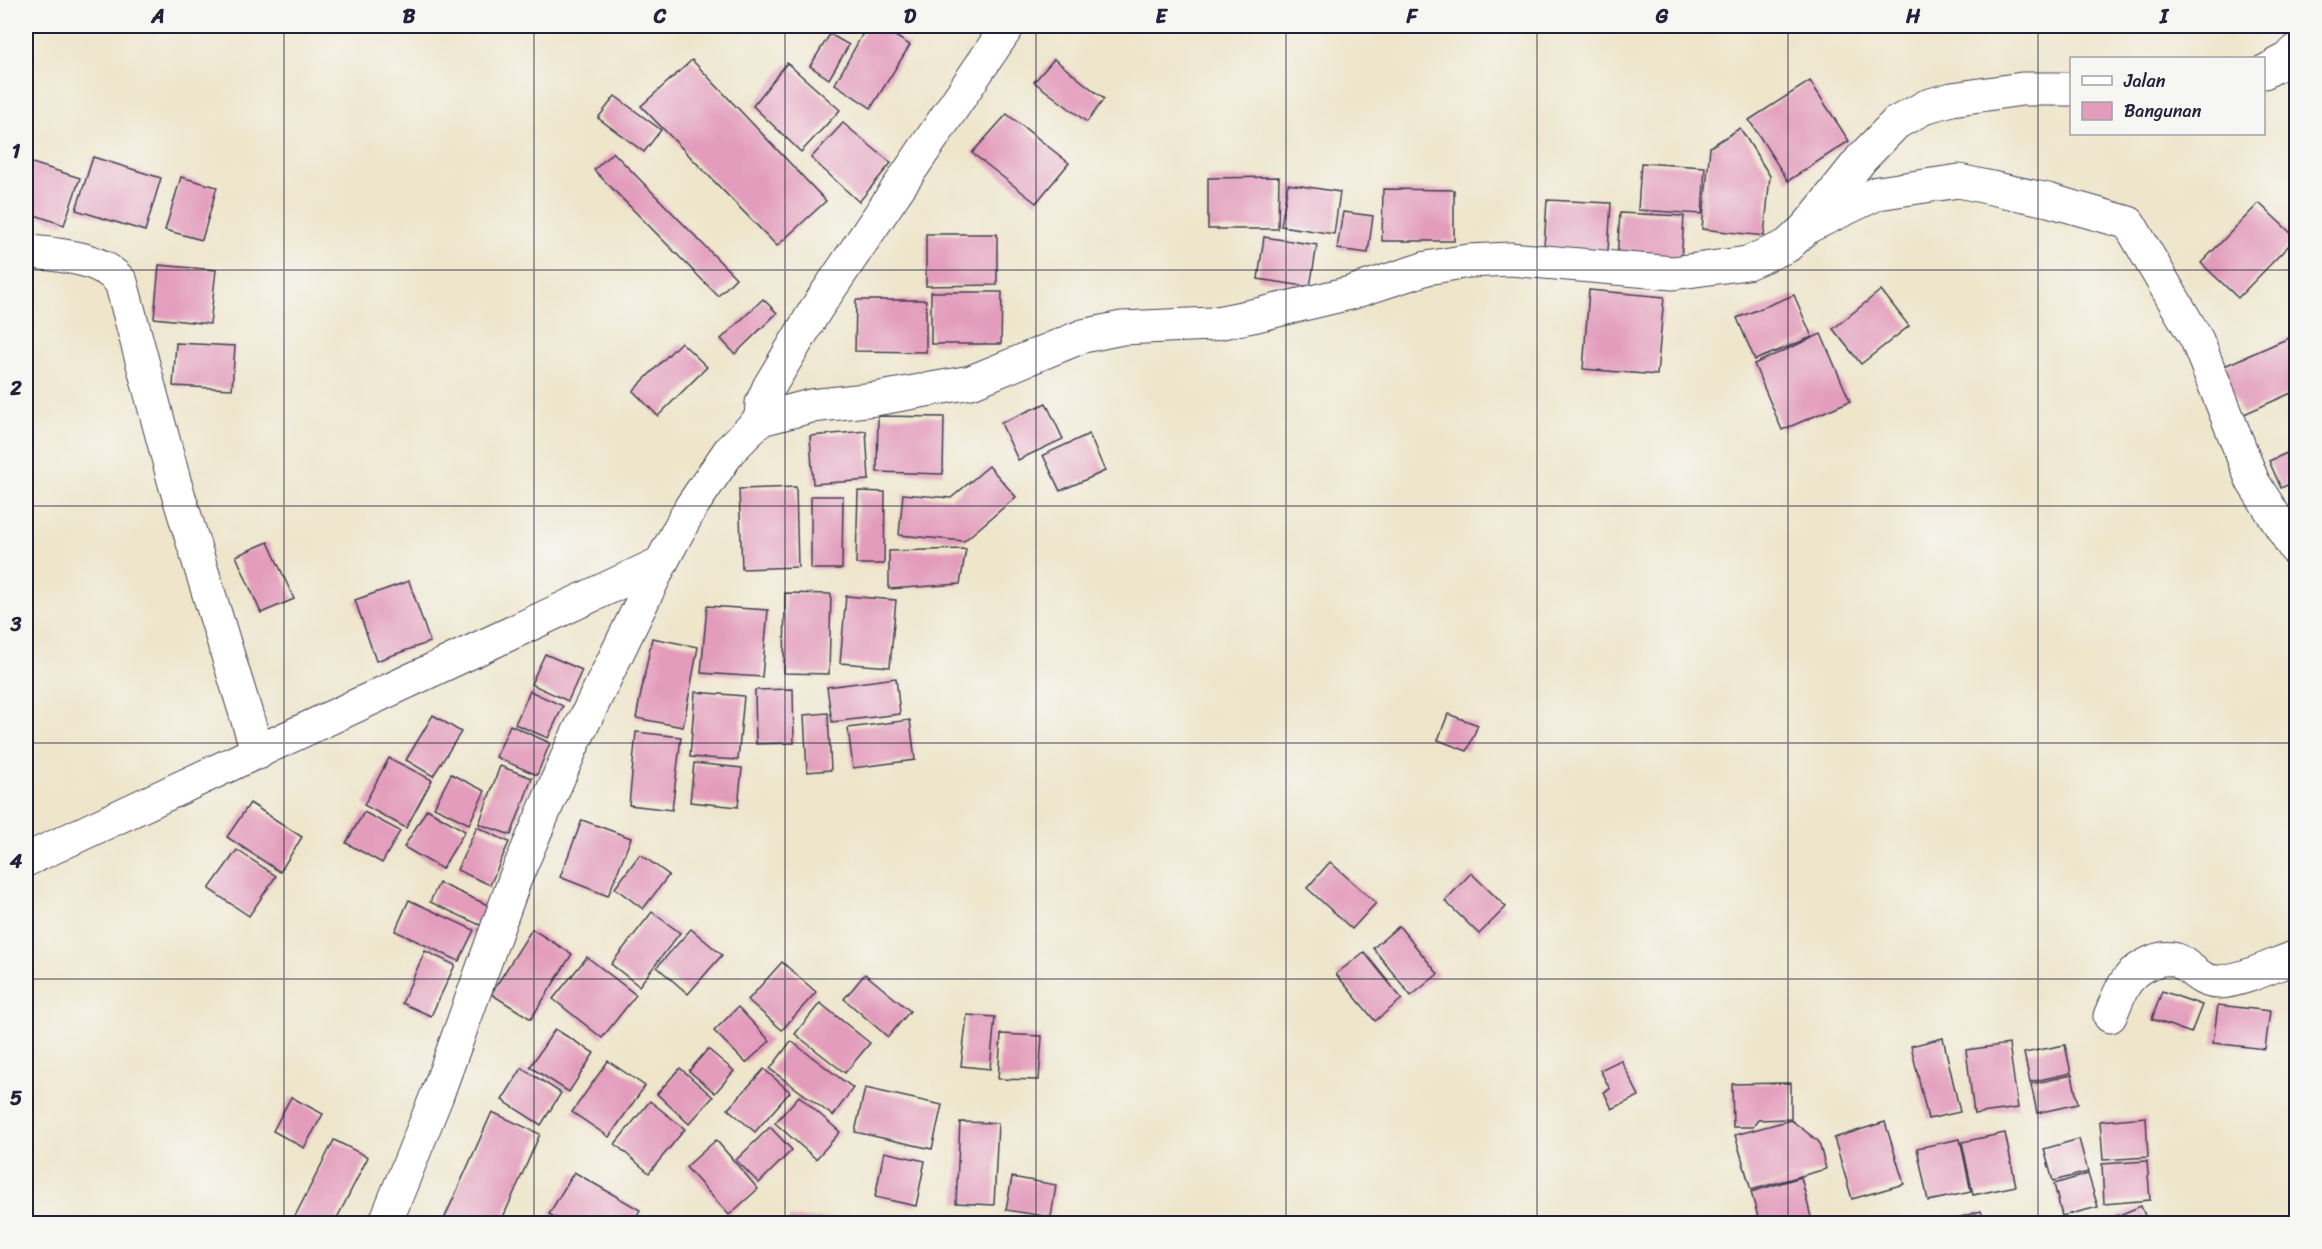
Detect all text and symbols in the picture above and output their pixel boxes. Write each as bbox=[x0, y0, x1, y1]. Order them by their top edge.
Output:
text: A bbox=[150, 0, 165, 34]
text: B bbox=[403, 0, 416, 34]
text: C bbox=[653, 0, 667, 34]
text: D bbox=[904, 0, 917, 34]
text: E bbox=[1155, 0, 1168, 34]
text: F bbox=[1406, 0, 1419, 34]
text: G bbox=[1655, 0, 1669, 34]
text: H bbox=[1905, 0, 1921, 34]
text: I bbox=[2159, 0, 2170, 34]
legend bbox=[2070, 57, 2265, 135]
text: Jalan bbox=[2123, 65, 2166, 97]
text: Bangunan bbox=[2124, 95, 2202, 127]
text: 1 bbox=[12, 134, 21, 169]
text: 2 bbox=[9, 371, 22, 406]
text: 3 bbox=[10, 607, 22, 642]
text: 4 bbox=[9, 844, 23, 879]
text: 5 bbox=[10, 1081, 22, 1116]

